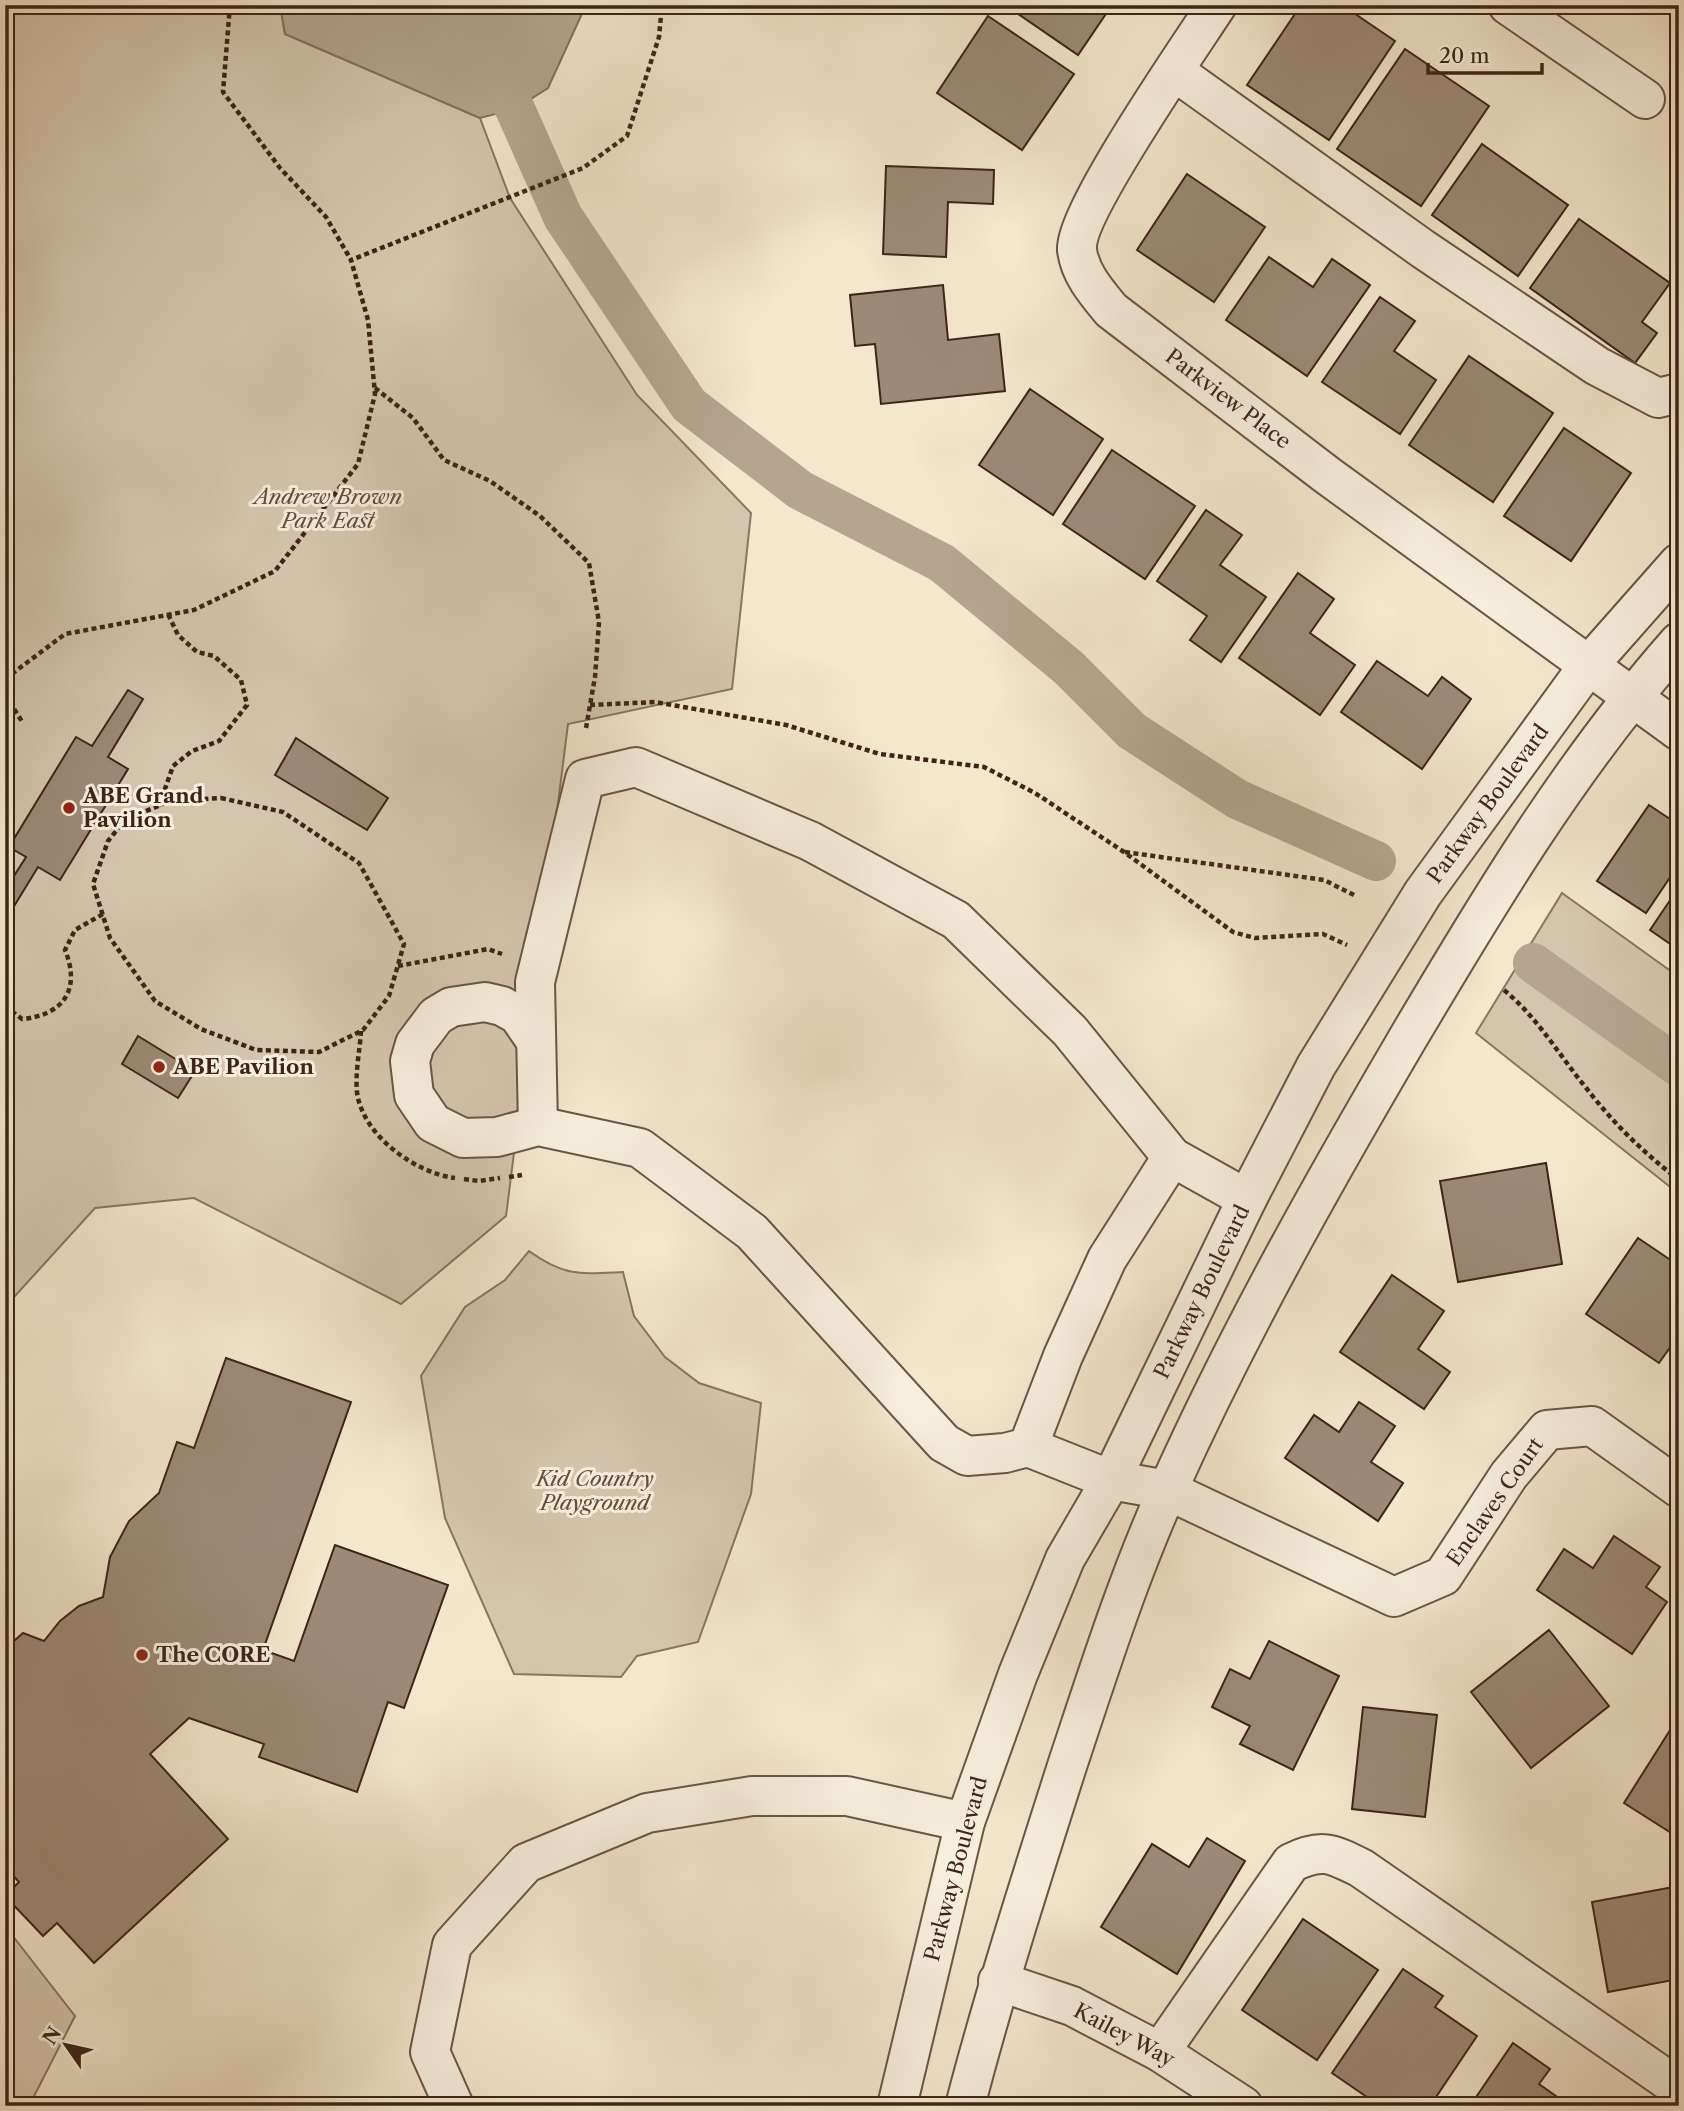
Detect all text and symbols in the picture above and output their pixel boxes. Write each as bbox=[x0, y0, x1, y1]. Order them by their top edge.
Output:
scale bar bbox=[1428, 32, 1542, 76]
text: 20 m bbox=[1439, 43, 1490, 68]
street label: Parkview Place bbox=[1161, 343, 1296, 454]
park label: Andrew Brown Park East bbox=[251, 484, 402, 533]
street label: Parkway Boulevard bbox=[1422, 719, 1554, 888]
place label: ABE Grand Pavilion bbox=[82, 783, 204, 832]
marker: ABE Grand Pavilion bbox=[61, 800, 77, 816]
place label: ABE Pavilion bbox=[172, 1054, 314, 1079]
marker: ABE Pavilion bbox=[151, 1059, 167, 1075]
street label: Parkway Boulevard bbox=[1149, 1201, 1255, 1383]
street label: Enclaves Court bbox=[1441, 1432, 1548, 1571]
park label: Kid Country Playground bbox=[534, 1466, 654, 1515]
place label: The CORE bbox=[156, 1642, 270, 1667]
marker: The CORE bbox=[134, 1647, 150, 1663]
street label: Parkway Boulevard bbox=[919, 1773, 992, 1964]
street label: Kailey Way bbox=[1070, 1998, 1179, 2072]
north arrow bbox=[32, 2010, 102, 2080]
text: N bbox=[38, 2022, 66, 2049]

